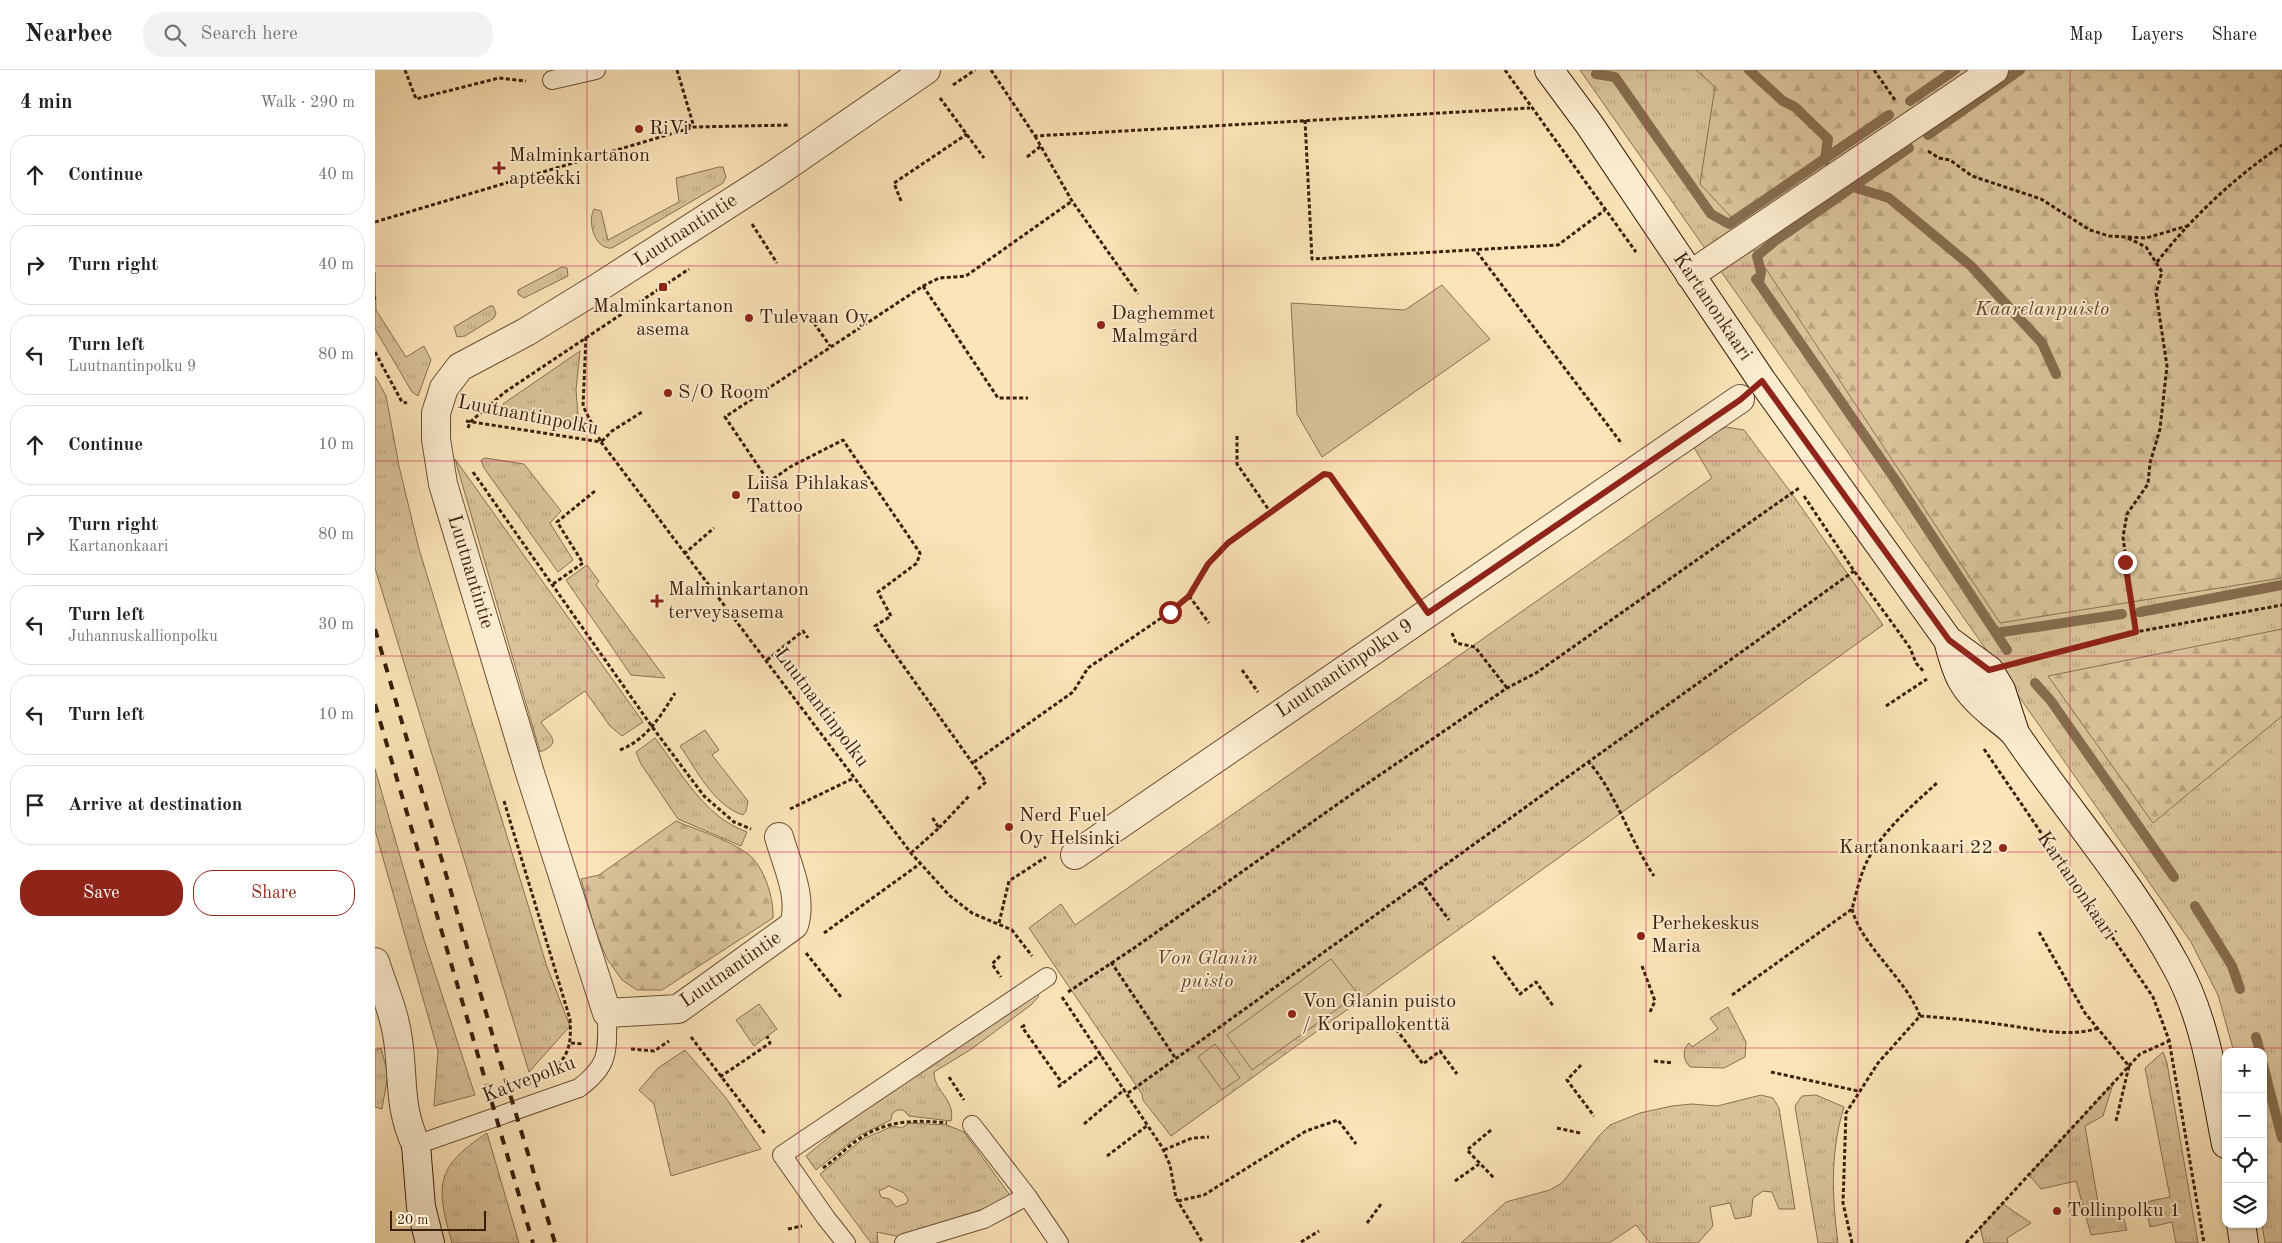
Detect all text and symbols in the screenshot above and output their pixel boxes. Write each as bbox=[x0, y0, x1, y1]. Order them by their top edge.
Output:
search box bbox=[143, 12, 493, 57]
icon: search bbox=[161, 21, 189, 49]
text: Nearbee bbox=[25, 23, 113, 47]
text: Search here bbox=[201, 25, 298, 44]
text: Map bbox=[2069, 26, 2103, 44]
text: Layers bbox=[2131, 26, 2183, 44]
text: Share bbox=[2211, 26, 2257, 44]
text: 4 min bbox=[20, 92, 73, 113]
text: Walk · 290 m bbox=[260, 95, 355, 111]
place label: RiVi bbox=[649, 119, 689, 139]
marker: RiVi bbox=[633, 123, 645, 135]
place label: Malminkartanon apteekki bbox=[509, 146, 650, 189]
icon: ahead bbox=[21, 161, 49, 189]
marker: Malminkartanon apteekki bbox=[493, 162, 505, 174]
text: Continue bbox=[68, 166, 143, 185]
text: 40 m bbox=[318, 167, 354, 183]
street label: Luutnantintie bbox=[631, 190, 741, 272]
street label: Kartanonkaari bbox=[1669, 249, 1755, 365]
icon: right bbox=[21, 251, 49, 279]
text: Turn right bbox=[68, 256, 158, 275]
text: 40 m bbox=[318, 257, 354, 273]
marker: Malminkartanon asema bbox=[657, 281, 669, 293]
place label: Malminkartanon asema bbox=[593, 297, 734, 340]
park label: Kaarelanpuisto bbox=[1974, 300, 2109, 320]
place label: Daghemmet Malmgård bbox=[1111, 304, 1215, 347]
place label: Tulevaan Oy bbox=[759, 308, 870, 328]
marker: Tulevaan Oy bbox=[743, 312, 755, 324]
marker: Daghemmet Malmgård bbox=[1095, 319, 1107, 331]
text: Turn left bbox=[68, 336, 145, 355]
icon: left bbox=[21, 341, 49, 369]
text: 80 m bbox=[318, 347, 354, 363]
text: Luutnantinpolku 9 bbox=[68, 359, 196, 375]
place label: S/O Room bbox=[678, 383, 769, 403]
marker: S/O Room bbox=[662, 387, 674, 399]
street label: Luutnantinpolku bbox=[456, 393, 601, 440]
icon: ahead bbox=[21, 431, 49, 459]
text: Continue bbox=[68, 436, 143, 455]
text: 10 m bbox=[318, 437, 354, 453]
place label: Liisa Pihlakas Tattoo bbox=[746, 474, 868, 517]
marker: Liisa Pihlakas Tattoo bbox=[730, 489, 742, 501]
street label: Luutnantintie bbox=[443, 513, 497, 631]
text: Turn right bbox=[68, 516, 158, 535]
icon: right bbox=[21, 521, 49, 549]
text: 80 m bbox=[318, 527, 354, 543]
text: Kartanonkaari bbox=[68, 539, 168, 555]
route end bbox=[2114, 551, 2137, 574]
place label: Malminkartanon terveysasema bbox=[668, 580, 809, 623]
marker: Malminkartanon terveysasema bbox=[650, 594, 664, 608]
route start bbox=[1159, 601, 1182, 624]
text: Turn left bbox=[68, 606, 145, 625]
icon: left bbox=[21, 611, 49, 639]
street label: Luutnantinpolku 9 bbox=[1273, 616, 1417, 722]
text: 30 m bbox=[318, 617, 354, 633]
text: Juhannuskallionpolku bbox=[68, 629, 218, 645]
street label: Luutnantinpolku bbox=[770, 645, 872, 771]
icon: left bbox=[21, 701, 49, 729]
text: Turn left bbox=[68, 706, 145, 725]
text: 10 m bbox=[318, 707, 354, 723]
icon: arrive bbox=[21, 791, 49, 819]
text: Arrive at destination bbox=[68, 796, 242, 815]
place label: Nerd Fuel Oy Helsinki bbox=[1019, 806, 1120, 849]
marker: Nerd Fuel Oy Helsinki bbox=[1003, 821, 1015, 833]
street label: Kartanonkaari bbox=[2033, 828, 2119, 944]
place label: Kartanonkaari 22 bbox=[1839, 838, 1993, 858]
marker: Kartanonkaari 22 bbox=[1997, 842, 2009, 854]
button: Save bbox=[20, 870, 183, 916]
button: Share bbox=[193, 870, 355, 916]
place label: Perhekeskus Maria bbox=[1651, 914, 1759, 957]
street label: Luutnantintie bbox=[677, 928, 785, 1012]
marker: Perhekeskus Maria bbox=[1635, 930, 1647, 942]
park label: Von Glanin puisto bbox=[1156, 949, 1258, 992]
place label: Von Glanin puisto / Koripallokenttä bbox=[1302, 992, 1456, 1035]
marker: Von Glanin puisto / Koripallokenttä bbox=[1286, 1008, 1298, 1020]
map controls bbox=[2222, 1048, 2267, 1228]
button: + bbox=[2222, 1048, 2267, 1093]
street label: Katvepolku bbox=[480, 1053, 578, 1107]
button: − bbox=[2222, 1093, 2267, 1138]
button: locate bbox=[2222, 1138, 2267, 1183]
button: layers bbox=[2222, 1183, 2267, 1228]
place label: Tollinpolku 1 bbox=[2067, 1201, 2181, 1221]
marker: Tollinpolku 1 bbox=[2051, 1205, 2063, 1217]
scale bar bbox=[390, 1208, 486, 1231]
text: 20 m bbox=[397, 1213, 428, 1227]

